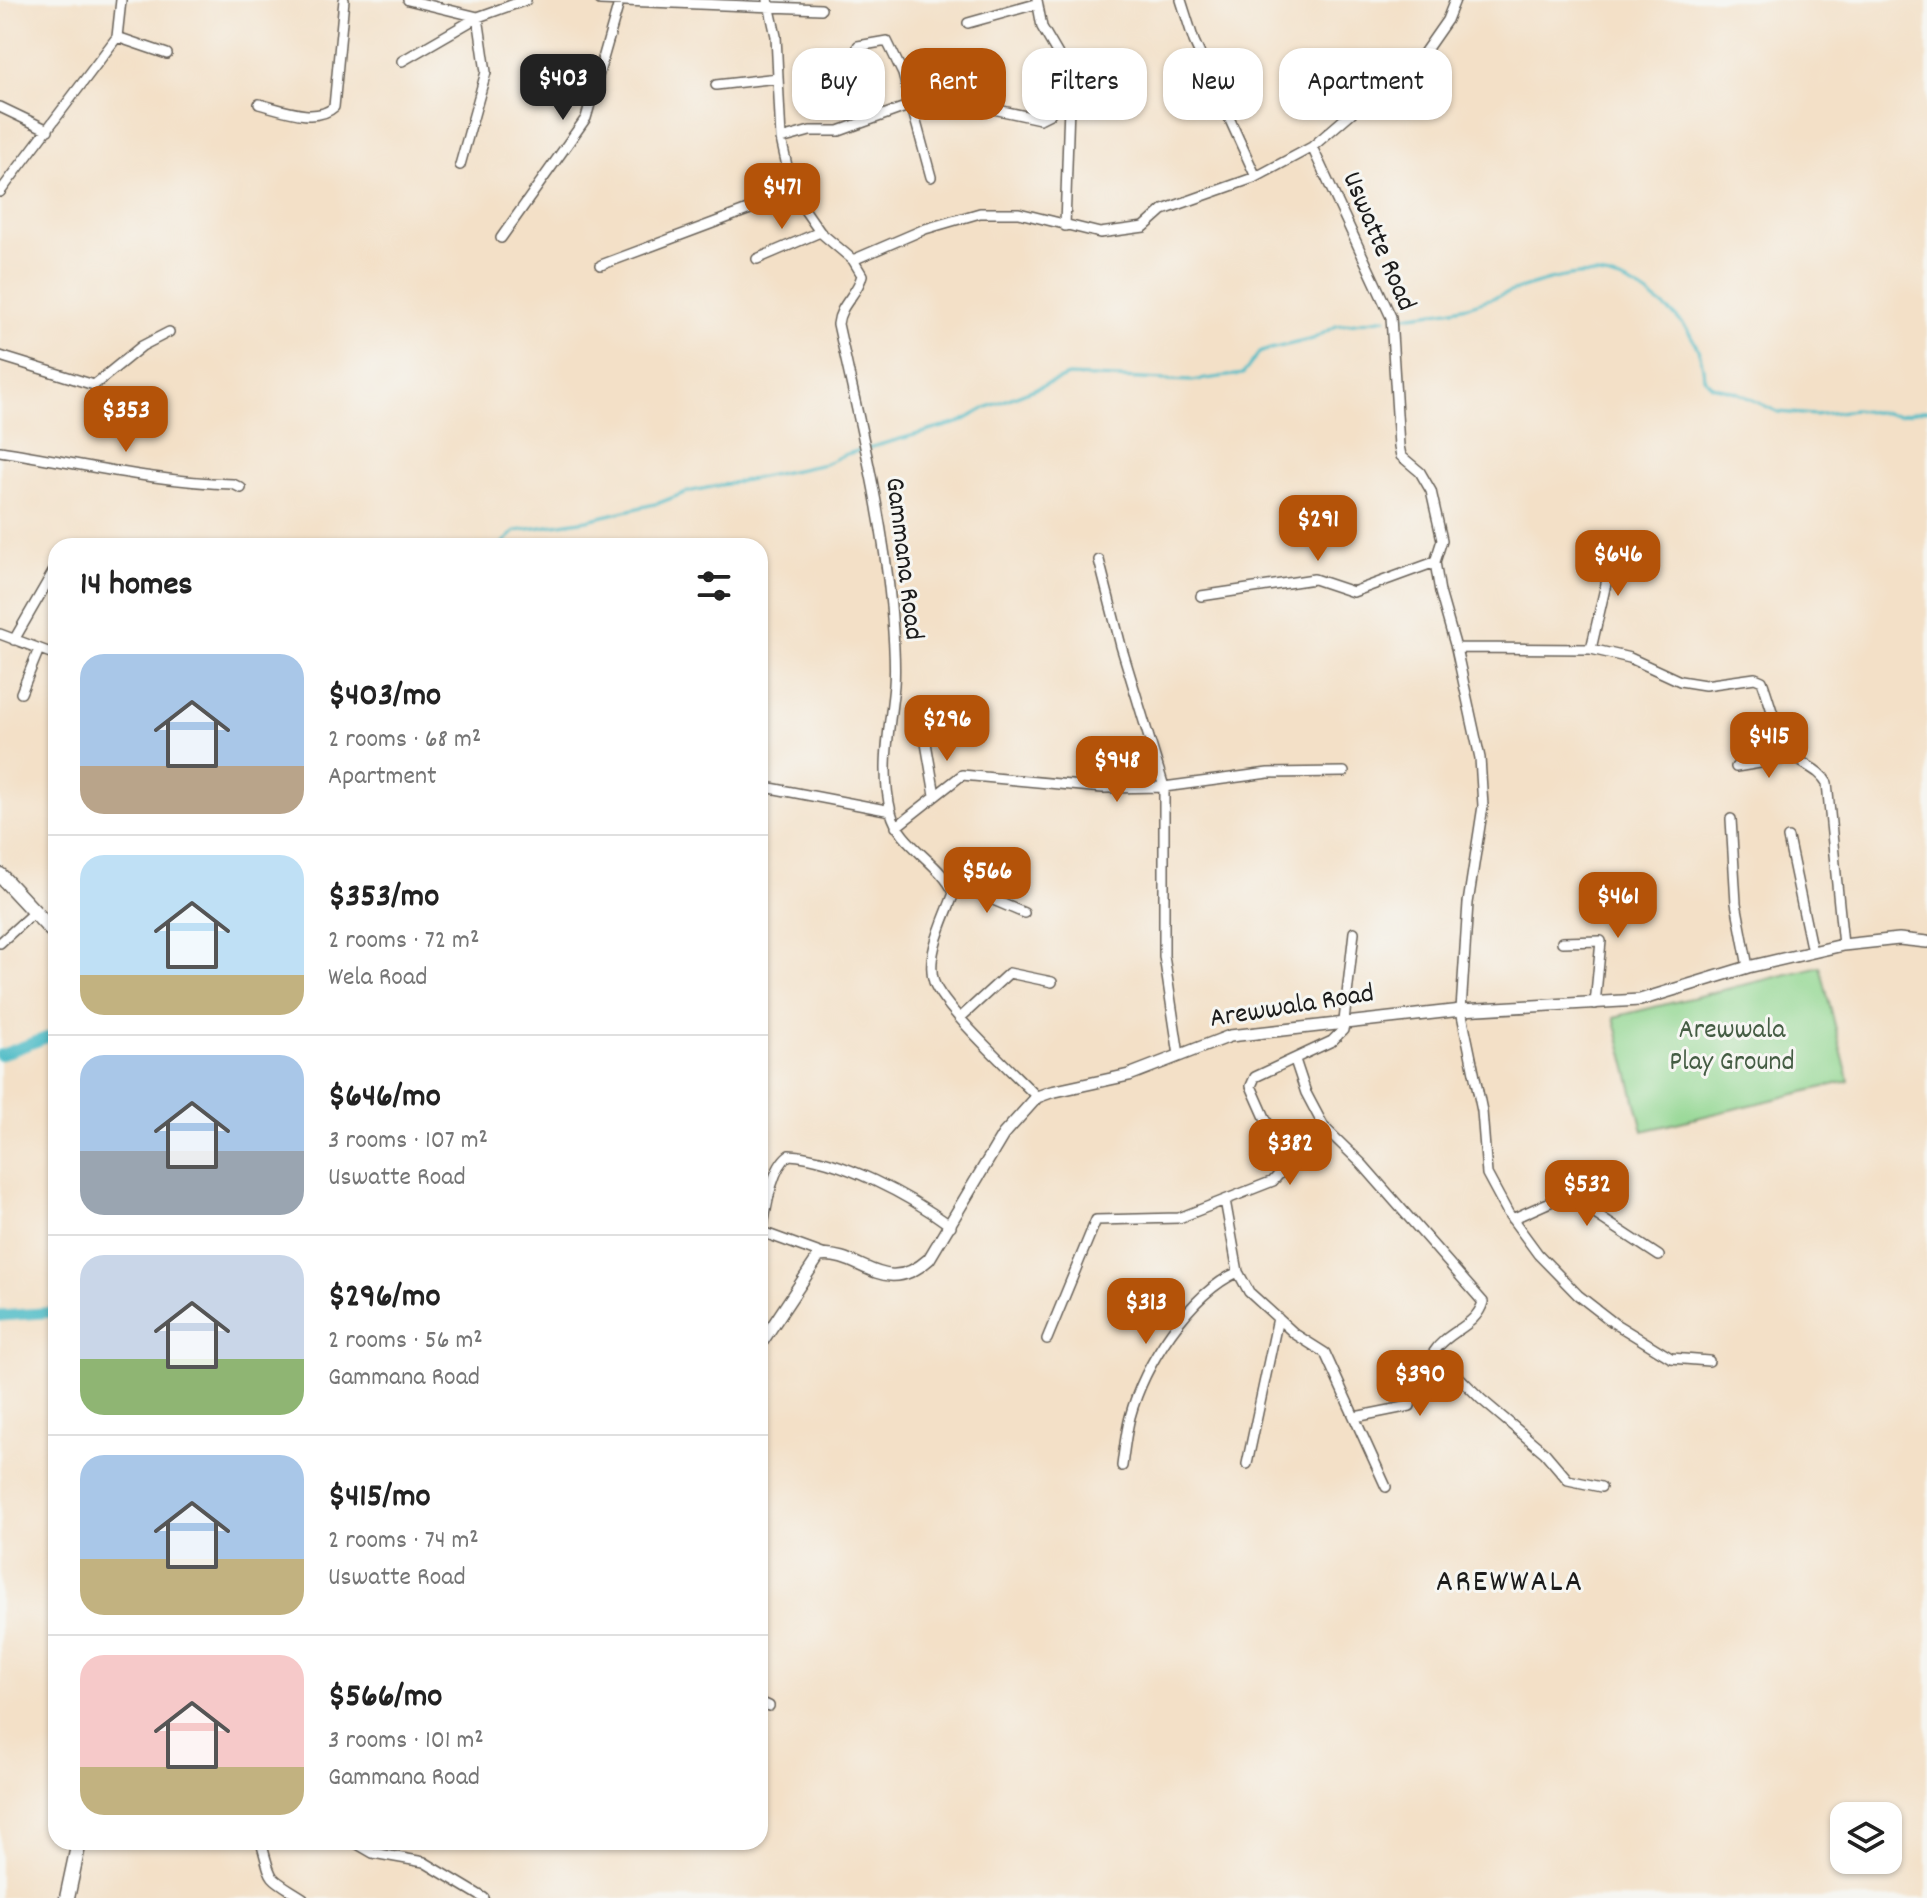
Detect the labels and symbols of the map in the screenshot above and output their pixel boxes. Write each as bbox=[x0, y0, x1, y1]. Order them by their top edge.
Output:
pin: $403 bbox=[516, 54, 610, 122]
pin: $471 bbox=[735, 163, 829, 231]
street label: Uswatte Road bbox=[1330, 166, 1424, 318]
pin: $353 bbox=[79, 386, 173, 454]
street label: Gammana Road bbox=[872, 475, 932, 643]
pin: $291 bbox=[1271, 495, 1365, 563]
pin: $646 bbox=[1571, 530, 1665, 598]
pin: $296 bbox=[900, 695, 994, 763]
pin: $415 bbox=[1722, 712, 1816, 780]
pin: $948 bbox=[1070, 736, 1164, 804]
pin: $566 bbox=[940, 847, 1034, 915]
pin: $461 bbox=[1571, 872, 1665, 940]
street label: Arewwala Road bbox=[1207, 975, 1377, 1041]
park label: Arewwala Play Ground bbox=[1669, 1012, 1795, 1084]
pin: $382 bbox=[1243, 1119, 1337, 1187]
pin: $532 bbox=[1540, 1160, 1634, 1228]
pin: $313 bbox=[1099, 1278, 1193, 1346]
pin: $390 bbox=[1373, 1350, 1467, 1418]
district label: AREWWALA bbox=[1436, 1561, 1584, 1607]

